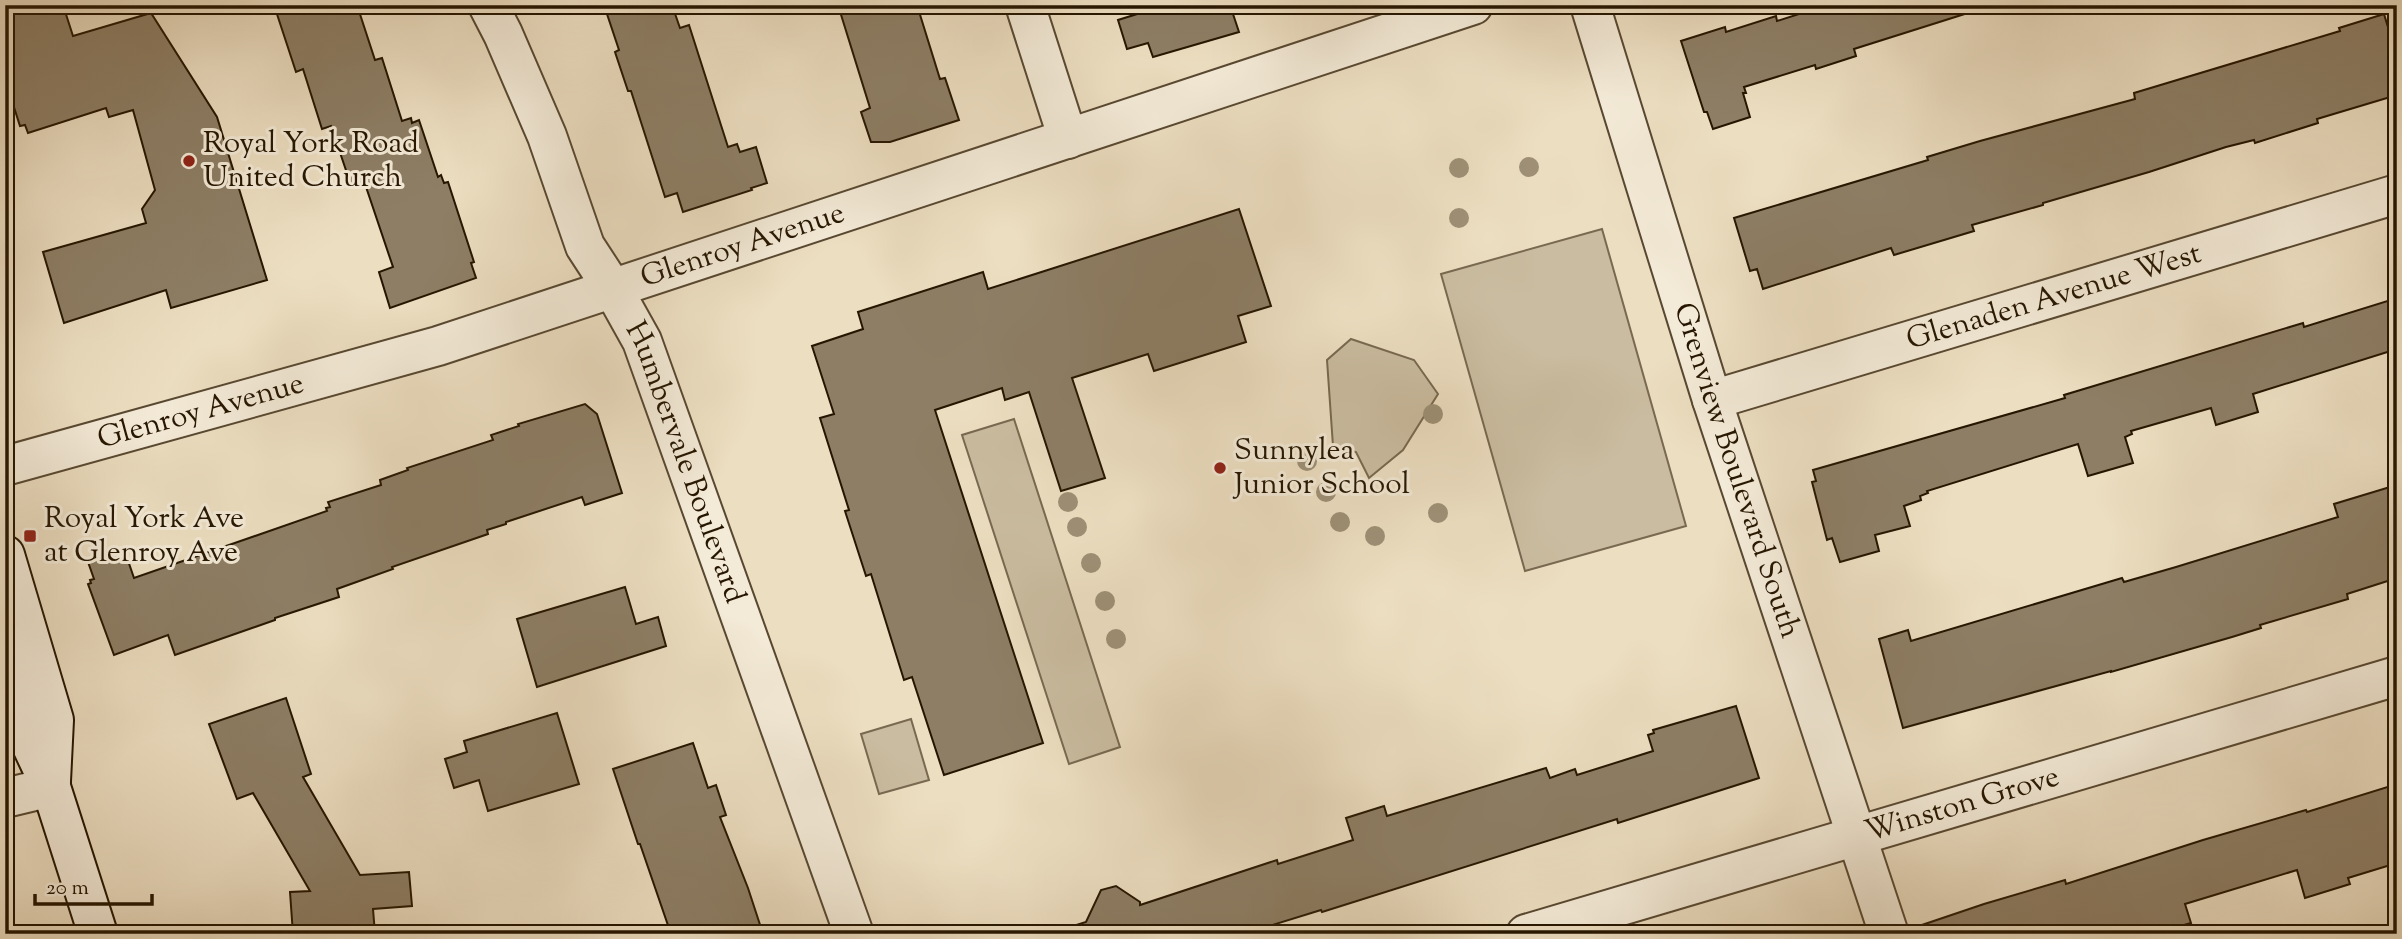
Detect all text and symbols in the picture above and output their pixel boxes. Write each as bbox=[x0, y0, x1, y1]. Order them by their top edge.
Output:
place label: Royal York Road United Church bbox=[203, 123, 419, 200]
marker: Royal York Road United Church bbox=[181, 153, 197, 169]
street label: Glenroy Avenue bbox=[635, 192, 850, 299]
street label: Glenaden Avenue West bbox=[1901, 233, 2206, 362]
street label: Grenview Boulevard South bbox=[1662, 297, 1811, 644]
street label: Humbervale Boulevard bbox=[614, 314, 756, 609]
street label: Glenroy Avenue bbox=[93, 363, 309, 461]
place label: Sunnylea Junior School bbox=[1232, 430, 1410, 507]
marker: Sunnylea Junior School bbox=[1212, 460, 1228, 476]
place label: Royal York Ave at Glenroy Ave bbox=[44, 498, 244, 575]
marker: Royal York Ave at Glenroy Ave bbox=[22, 528, 38, 544]
street label: Winston Grove bbox=[1860, 756, 2065, 854]
scale bar bbox=[35, 862, 152, 906]
text: 20 m bbox=[46, 874, 89, 904]

